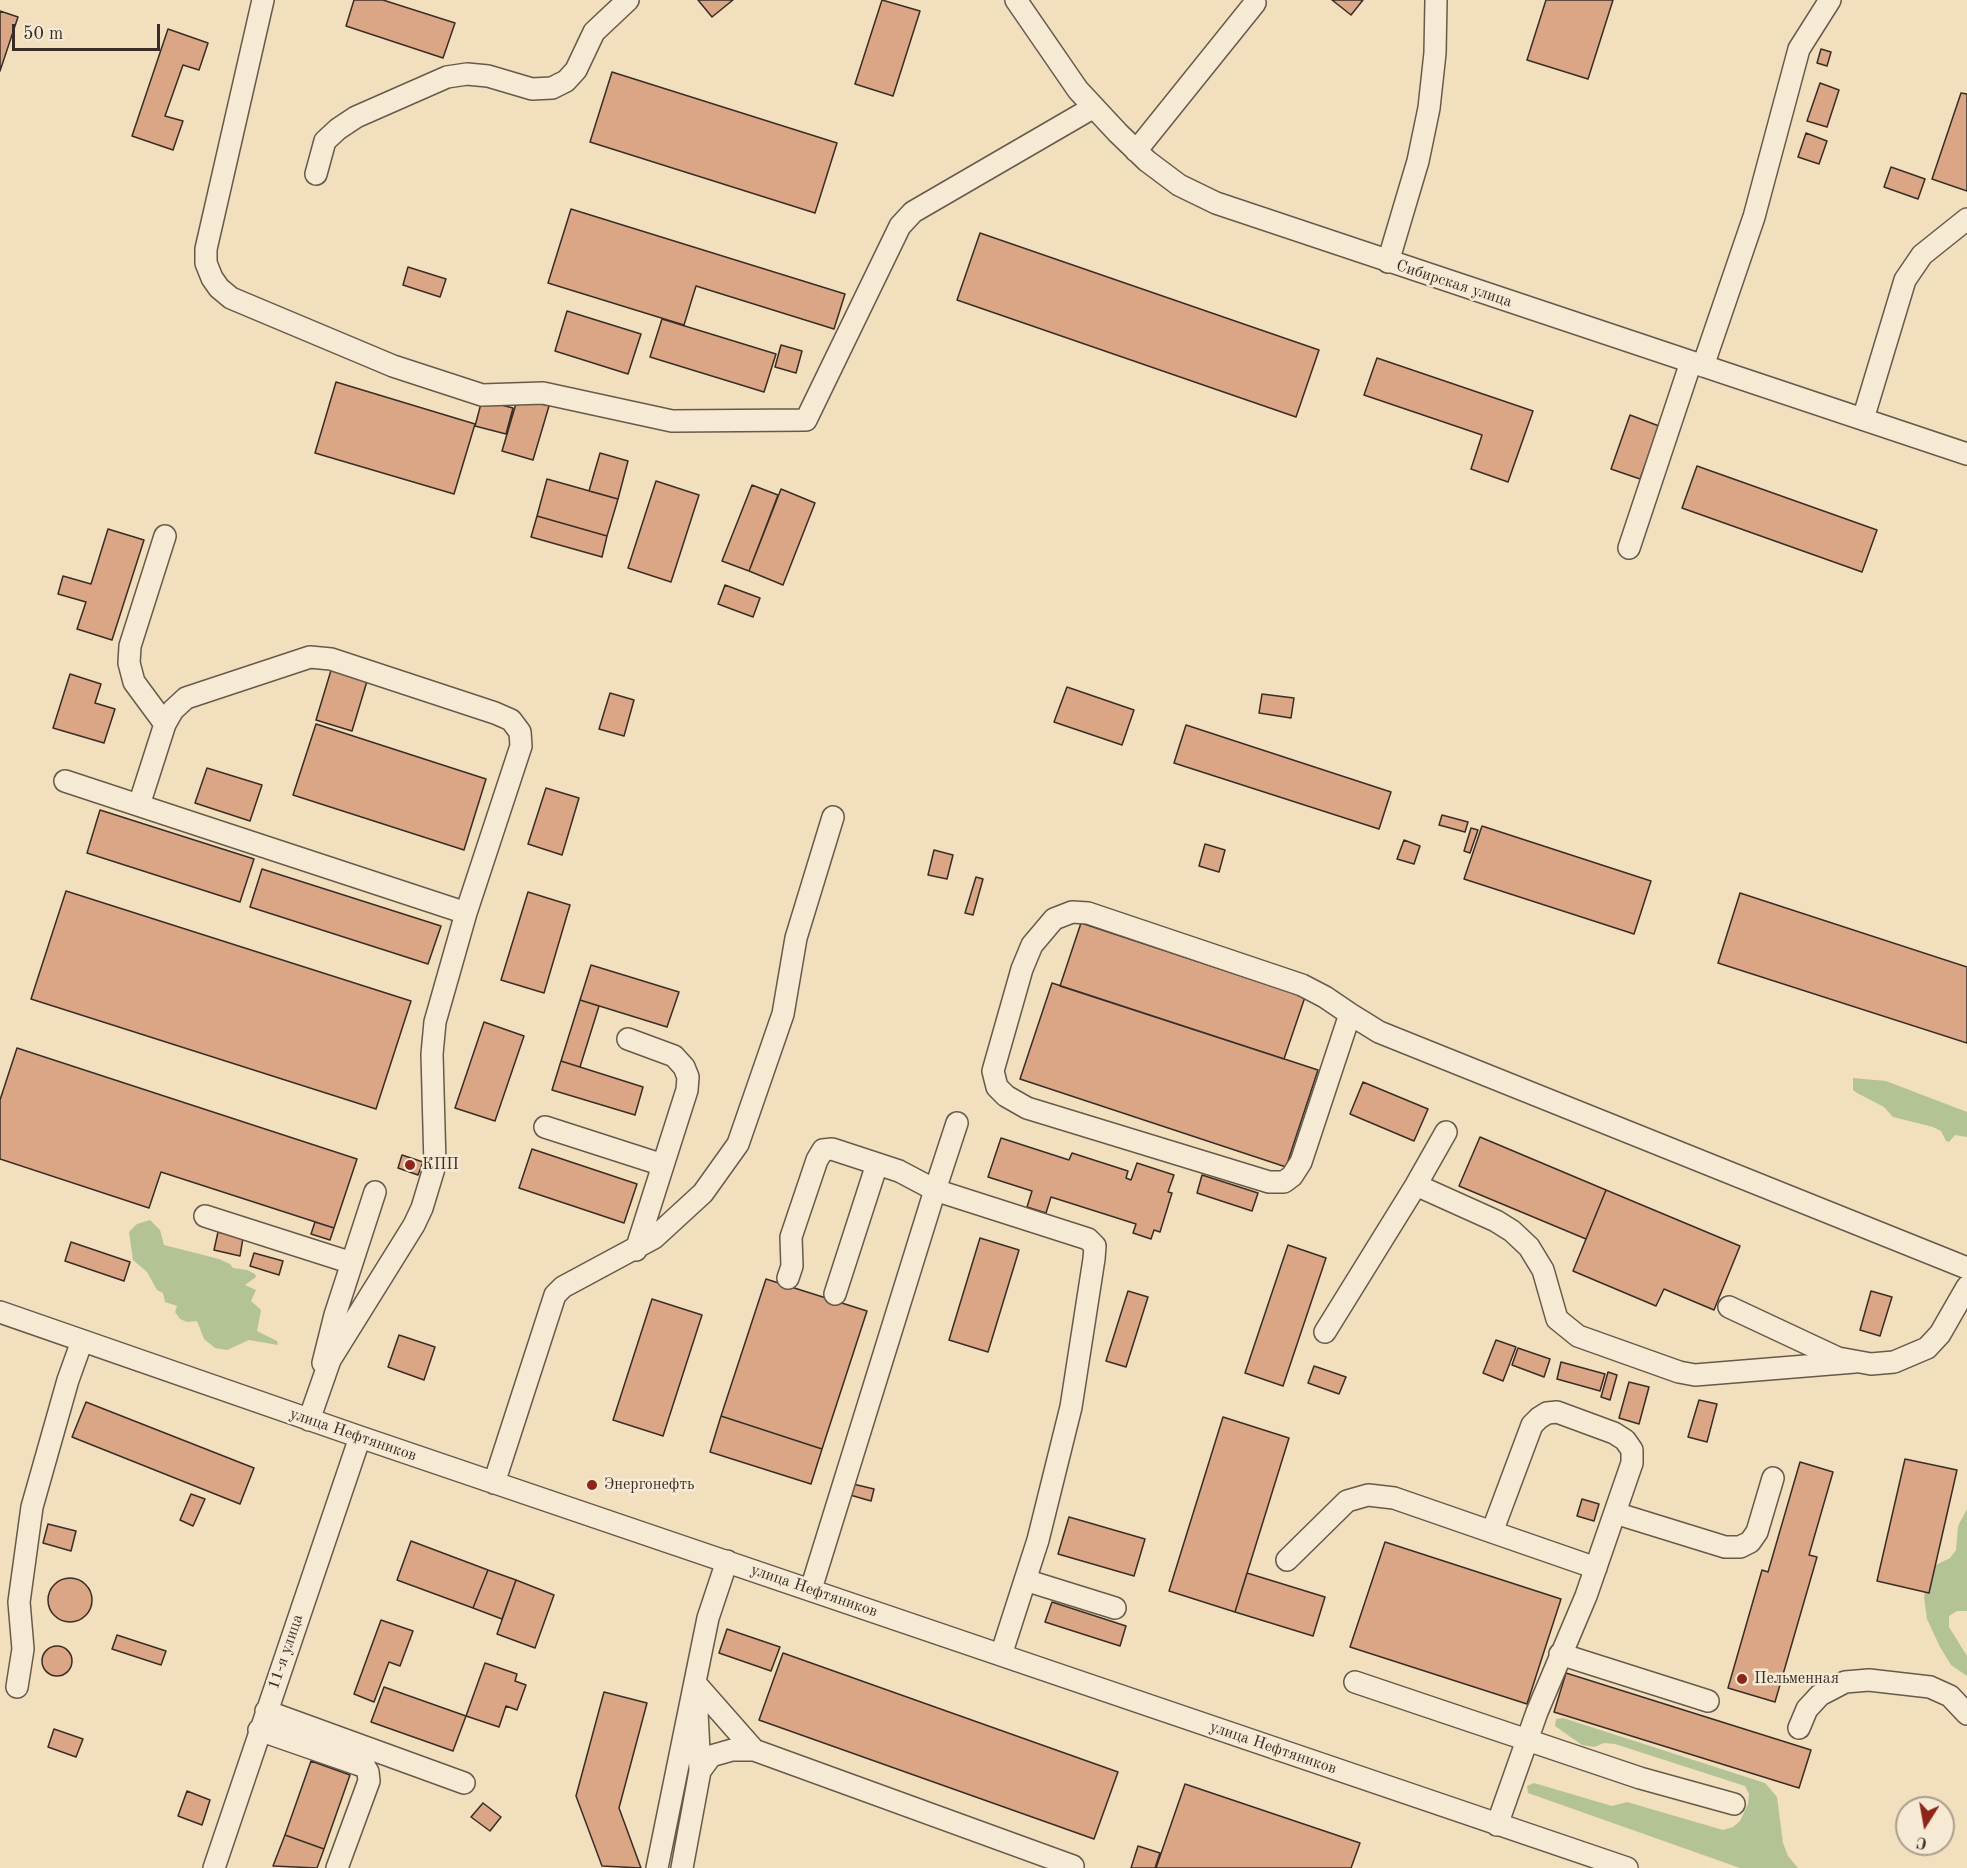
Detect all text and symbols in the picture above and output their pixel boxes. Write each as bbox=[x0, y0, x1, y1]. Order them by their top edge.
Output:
scale bar bbox=[15, 12, 164, 50]
text: 50 m bbox=[23, 25, 63, 43]
street label: Сибирская улица bbox=[1394, 256, 1514, 312]
place label: КПП bbox=[422, 1155, 459, 1175]
marker: КПП bbox=[403, 1158, 417, 1172]
street label: улица Нефтяников bbox=[287, 1404, 419, 1466]
place label: Энергонефть bbox=[604, 1475, 694, 1495]
marker: Энергонефть bbox=[585, 1478, 599, 1492]
street label: улица Нефтяников bbox=[748, 1560, 880, 1622]
street label: 11-я улица bbox=[264, 1612, 308, 1692]
place label: Пельменная bbox=[1754, 1669, 1839, 1689]
marker: Пельменная bbox=[1735, 1672, 1749, 1686]
street label: улица Нефтяников bbox=[1207, 1717, 1339, 1779]
north arrow bbox=[1895, 1796, 1955, 1856]
text: С bbox=[1915, 1833, 1929, 1851]

